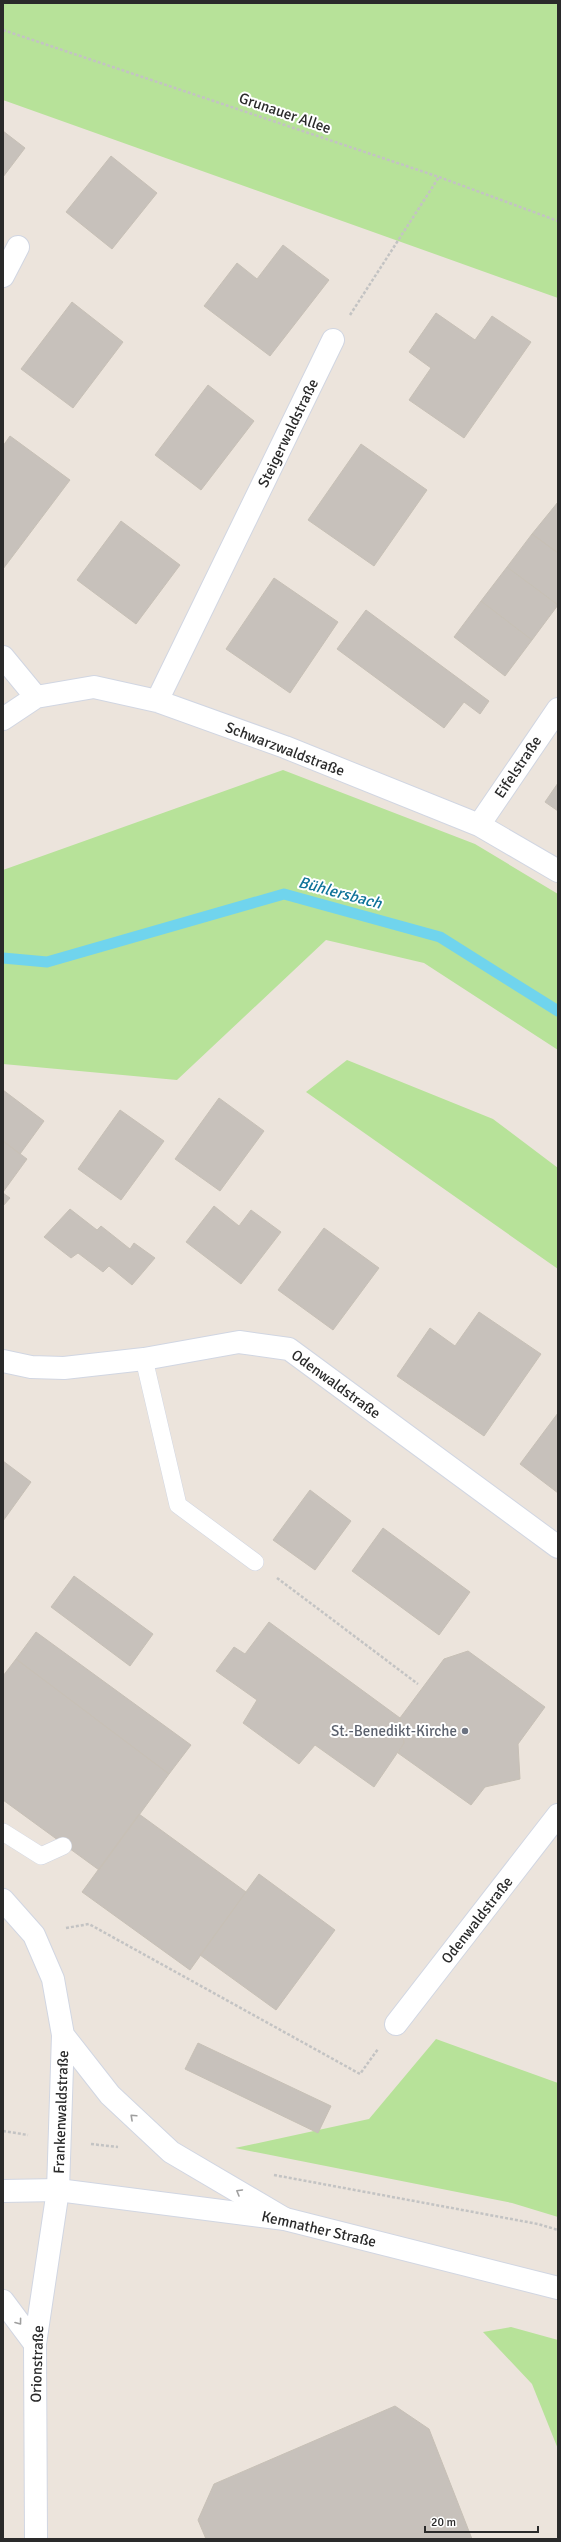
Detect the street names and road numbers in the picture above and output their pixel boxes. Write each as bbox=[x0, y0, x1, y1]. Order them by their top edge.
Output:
street label: Grunauer Allee bbox=[237, 89, 333, 137]
street label: Steigerwaldstraße bbox=[254, 376, 322, 490]
street label: Schwarzwaldstraße bbox=[223, 718, 347, 780]
street label: Eifelstraße bbox=[491, 733, 545, 801]
street label: Odenwaldstraße bbox=[288, 1346, 384, 1422]
street label: Odenwaldstraße bbox=[437, 1873, 517, 1967]
street label: Frankenwaldstraße bbox=[50, 2050, 72, 2174]
street label: Kemnather Straße bbox=[260, 2207, 378, 2251]
street label: Orionstraße bbox=[27, 2325, 47, 2403]

